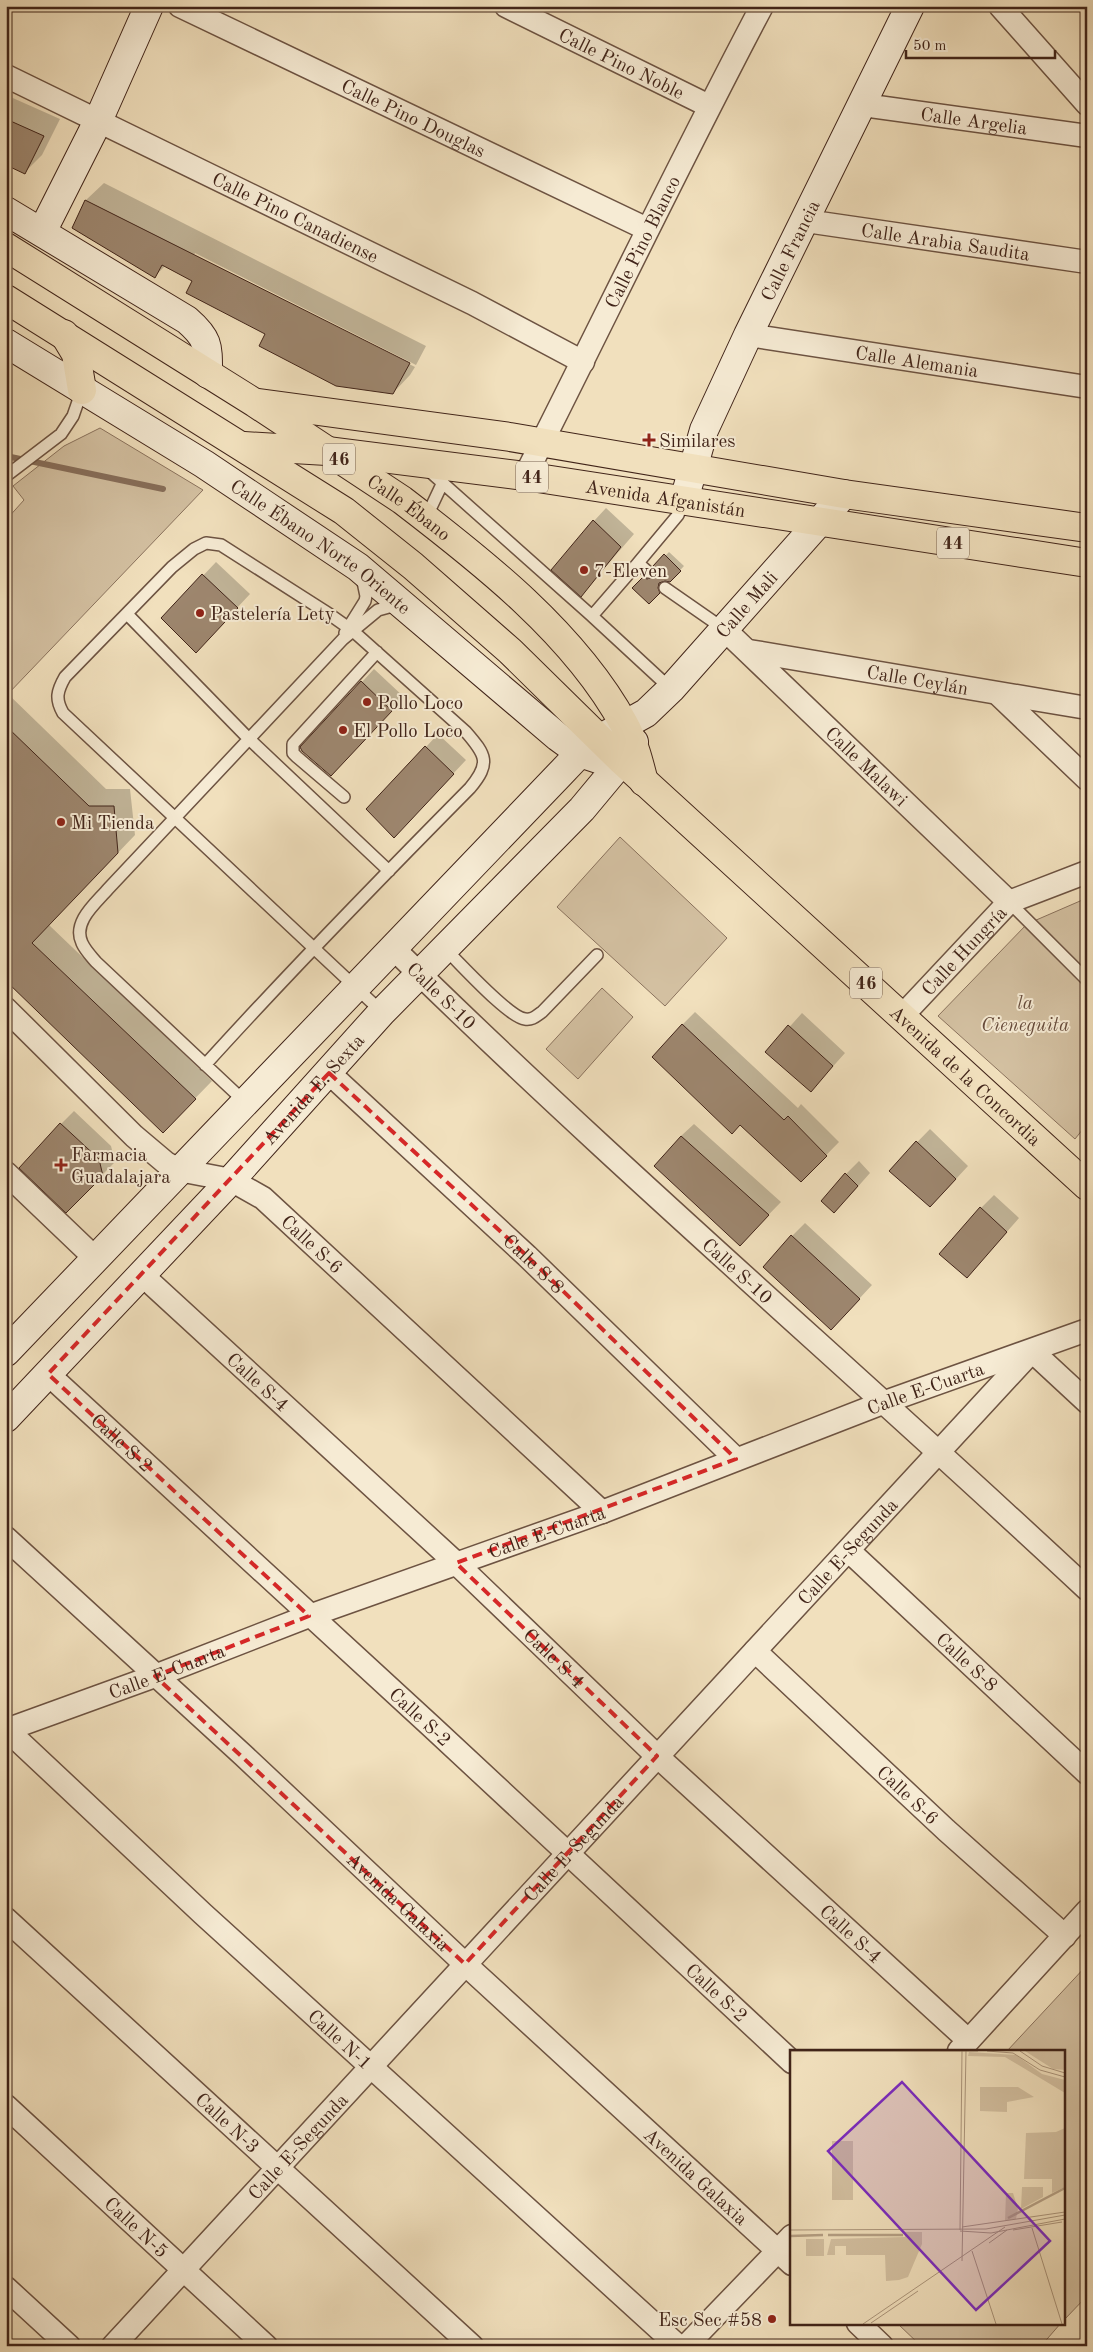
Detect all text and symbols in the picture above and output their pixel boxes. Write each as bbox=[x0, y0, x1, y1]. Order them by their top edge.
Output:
street label: Calle Pino Noble bbox=[555, 26, 686, 104]
scale bar bbox=[906, 28, 1054, 60]
text: 50 m bbox=[913, 39, 947, 54]
street label: Calle Pino Douglas bbox=[338, 77, 488, 162]
street label: Calle Argelia bbox=[919, 106, 1029, 140]
street label: Calle Pino Canadiense bbox=[208, 171, 381, 268]
street label: Calle Pino Blanco bbox=[603, 173, 685, 312]
street label: Calle Francia bbox=[759, 197, 825, 305]
street label: Calle Arabia Saudita bbox=[860, 222, 1031, 266]
street label: Calle Alemania bbox=[854, 345, 980, 382]
place label: Similares bbox=[659, 433, 735, 452]
marker: Similares bbox=[643, 434, 655, 446]
road number: 46 bbox=[323, 444, 355, 474]
road number: 44 bbox=[516, 462, 548, 492]
street label: Calle Ébano bbox=[363, 473, 453, 546]
street label: Calle Ébano Norte Oriente bbox=[226, 477, 413, 619]
street label: Avenida Afganistán bbox=[584, 478, 747, 522]
road number: 44 bbox=[937, 528, 969, 558]
place label: 7-Eleven bbox=[594, 563, 667, 582]
marker: 7-Eleven bbox=[578, 564, 590, 576]
street label: Calle Mali bbox=[714, 569, 782, 643]
place label: Pastelería Lety bbox=[210, 606, 335, 625]
marker: Pastelería Lety bbox=[194, 607, 206, 619]
street label: Calle Ceylán bbox=[865, 664, 969, 700]
place label: Pollo Loco bbox=[377, 695, 463, 714]
marker: Pollo Loco bbox=[361, 696, 373, 708]
place label: El Pollo Loco bbox=[353, 723, 463, 742]
marker: El Pollo Loco bbox=[337, 724, 349, 736]
street label: Calle Malawi bbox=[820, 724, 910, 811]
place label: Mi Tienda bbox=[71, 815, 155, 834]
marker: Mi Tienda bbox=[55, 816, 67, 828]
street label: Calle Hungría bbox=[919, 903, 1012, 1000]
street label: Calle S-10 bbox=[402, 960, 478, 1034]
road number: 46 bbox=[850, 968, 882, 998]
park label: la Cieneguita bbox=[981, 995, 1069, 1036]
street label: Avenida de la Concordia bbox=[885, 1003, 1044, 1151]
street label: Avenida E. Sexta bbox=[260, 1031, 370, 1150]
place label: Farmacia Guadalajara bbox=[71, 1147, 171, 1188]
marker: Farmacia Guadalajara bbox=[55, 1159, 67, 1171]
street label: Calle S-6 bbox=[276, 1213, 345, 1279]
street label: Calle S-8 bbox=[498, 1232, 567, 1298]
street label: Calle S-10 bbox=[697, 1236, 775, 1309]
street label: Calle S-4 bbox=[222, 1351, 291, 1416]
street label: Calle E-Cuarta bbox=[865, 1360, 988, 1420]
street label: Calle S-2 bbox=[86, 1411, 155, 1477]
street label: Calle E-Segunda bbox=[795, 1496, 903, 1610]
street label: Calle E-Cuarta bbox=[487, 1504, 609, 1563]
street label: Calle S-4 bbox=[519, 1626, 587, 1693]
street label: Calle S-8 bbox=[931, 1630, 1000, 1696]
street label: Calle E-Cuarta bbox=[107, 1642, 229, 1704]
street label: Calle S-2 bbox=[384, 1685, 453, 1751]
street label: Calle S-6 bbox=[872, 1763, 941, 1829]
street label: Calle E-Segunda bbox=[521, 1792, 629, 1906]
street label: Avenida Galaxia bbox=[342, 1851, 452, 1956]
street label: Calle S-4 bbox=[815, 1902, 884, 1968]
street label: Calle S-2 bbox=[681, 1961, 750, 2027]
street label: Calle N-1 bbox=[303, 2007, 374, 2074]
inset map bbox=[790, 2050, 1066, 2324]
street label: Calle N-3 bbox=[191, 2090, 262, 2158]
street label: Calle E-Segunda bbox=[246, 2091, 353, 2205]
street label: Avenida Galaxia bbox=[639, 2126, 751, 2230]
street label: Calle N-5 bbox=[100, 2195, 171, 2262]
place label: Esc Sec #58 bbox=[658, 2312, 762, 2331]
marker: Esc Sec #58 bbox=[766, 2313, 778, 2325]

